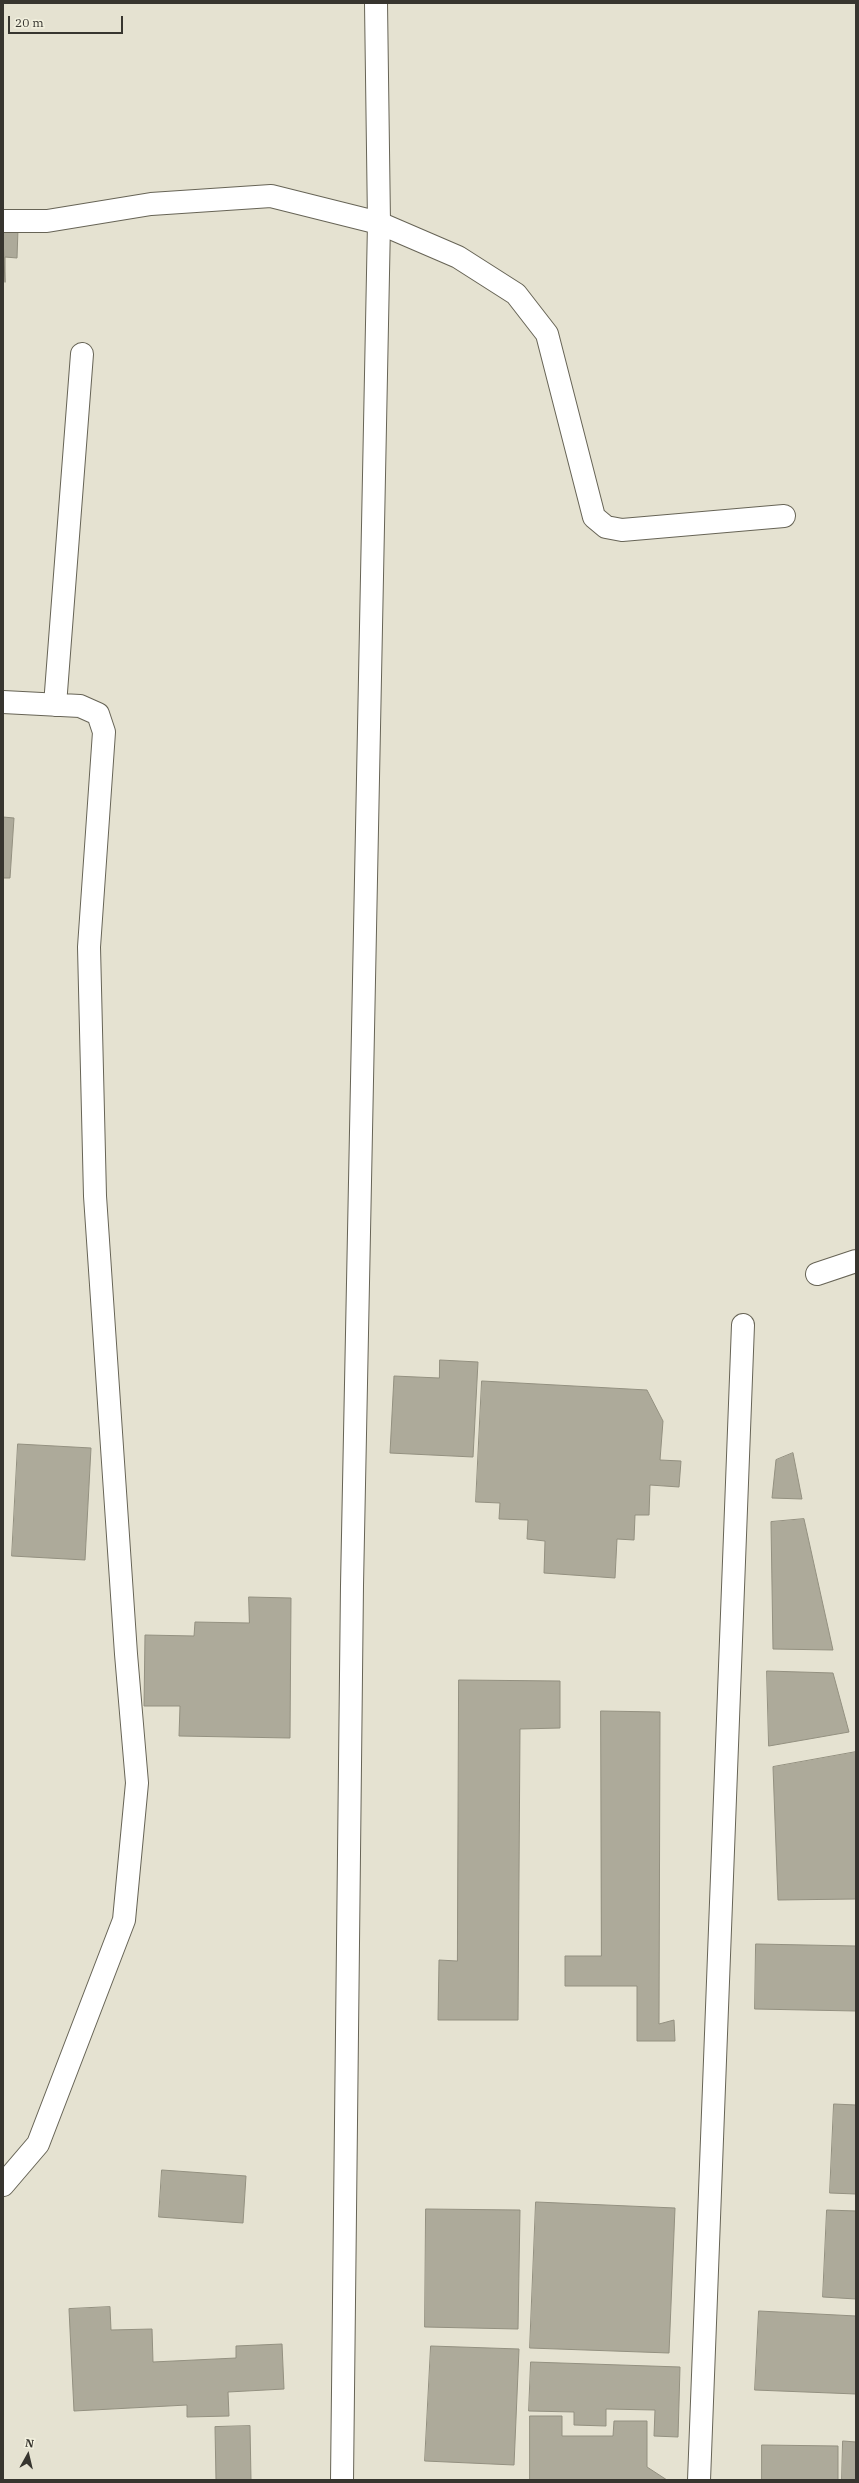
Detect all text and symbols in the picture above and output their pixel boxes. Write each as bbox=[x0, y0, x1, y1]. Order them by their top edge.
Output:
scale bar bbox=[10, 8, 125, 34]
text: 20 m bbox=[15, 15, 44, 30]
north arrow bbox=[8, 2435, 48, 2475]
text: N bbox=[24, 2436, 35, 2451]

